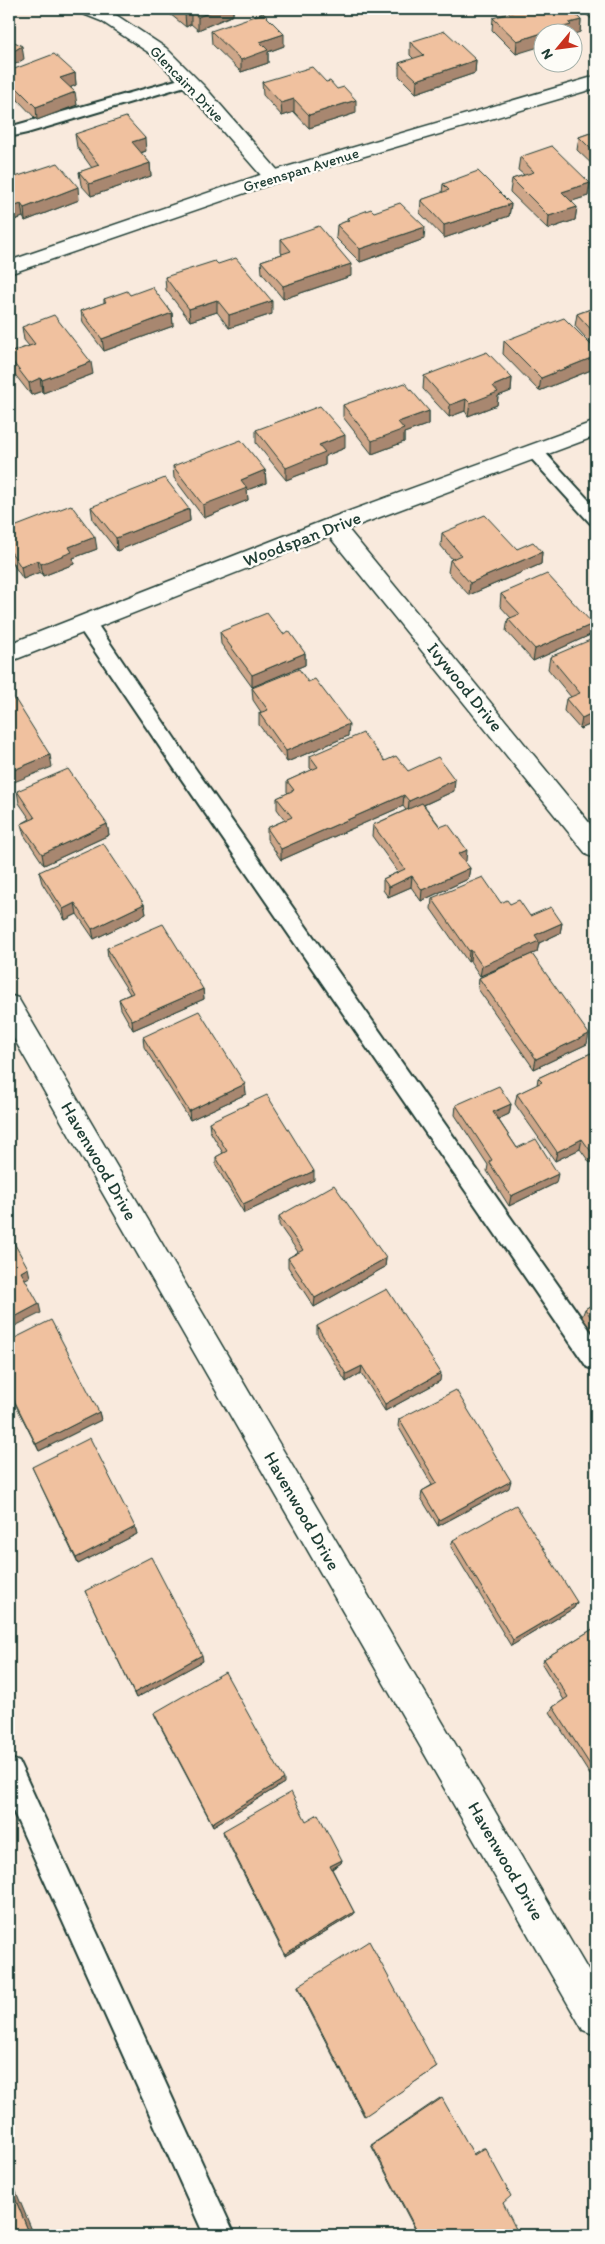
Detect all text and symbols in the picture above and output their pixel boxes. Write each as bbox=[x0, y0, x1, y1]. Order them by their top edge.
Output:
north arrow bbox=[532, 22, 582, 72]
street label: Glencairn Drive bbox=[146, 42, 228, 126]
text: N bbox=[537, 46, 557, 62]
street label: Greenspan Avenue bbox=[241, 144, 361, 196]
street label: Woodspan Drive bbox=[240, 506, 364, 572]
street label: Ivywood Drive bbox=[422, 638, 508, 736]
street label: Havenwood Drive bbox=[56, 1098, 142, 1224]
street label: Havenwood Drive bbox=[259, 1448, 345, 1574]
street label: Havenwood Drive bbox=[463, 1798, 549, 1924]

